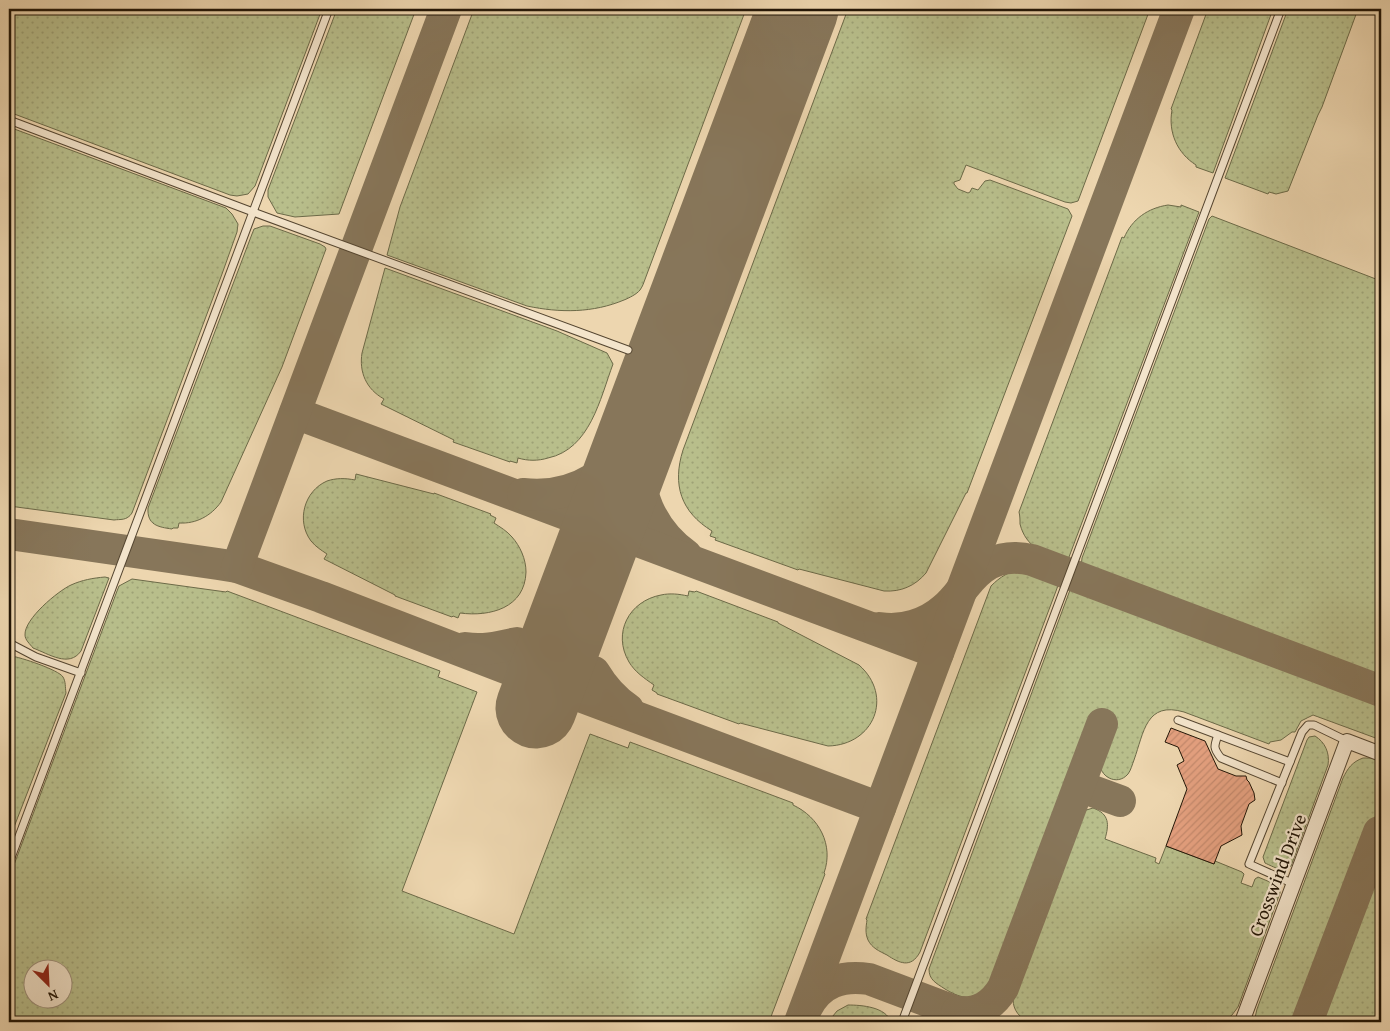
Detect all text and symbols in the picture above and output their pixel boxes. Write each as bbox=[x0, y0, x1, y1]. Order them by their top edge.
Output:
street label: Crosswind Drive bbox=[1241, 810, 1313, 940]
north arrow bbox=[22, 958, 72, 1008]
text: N bbox=[44, 985, 62, 1007]

